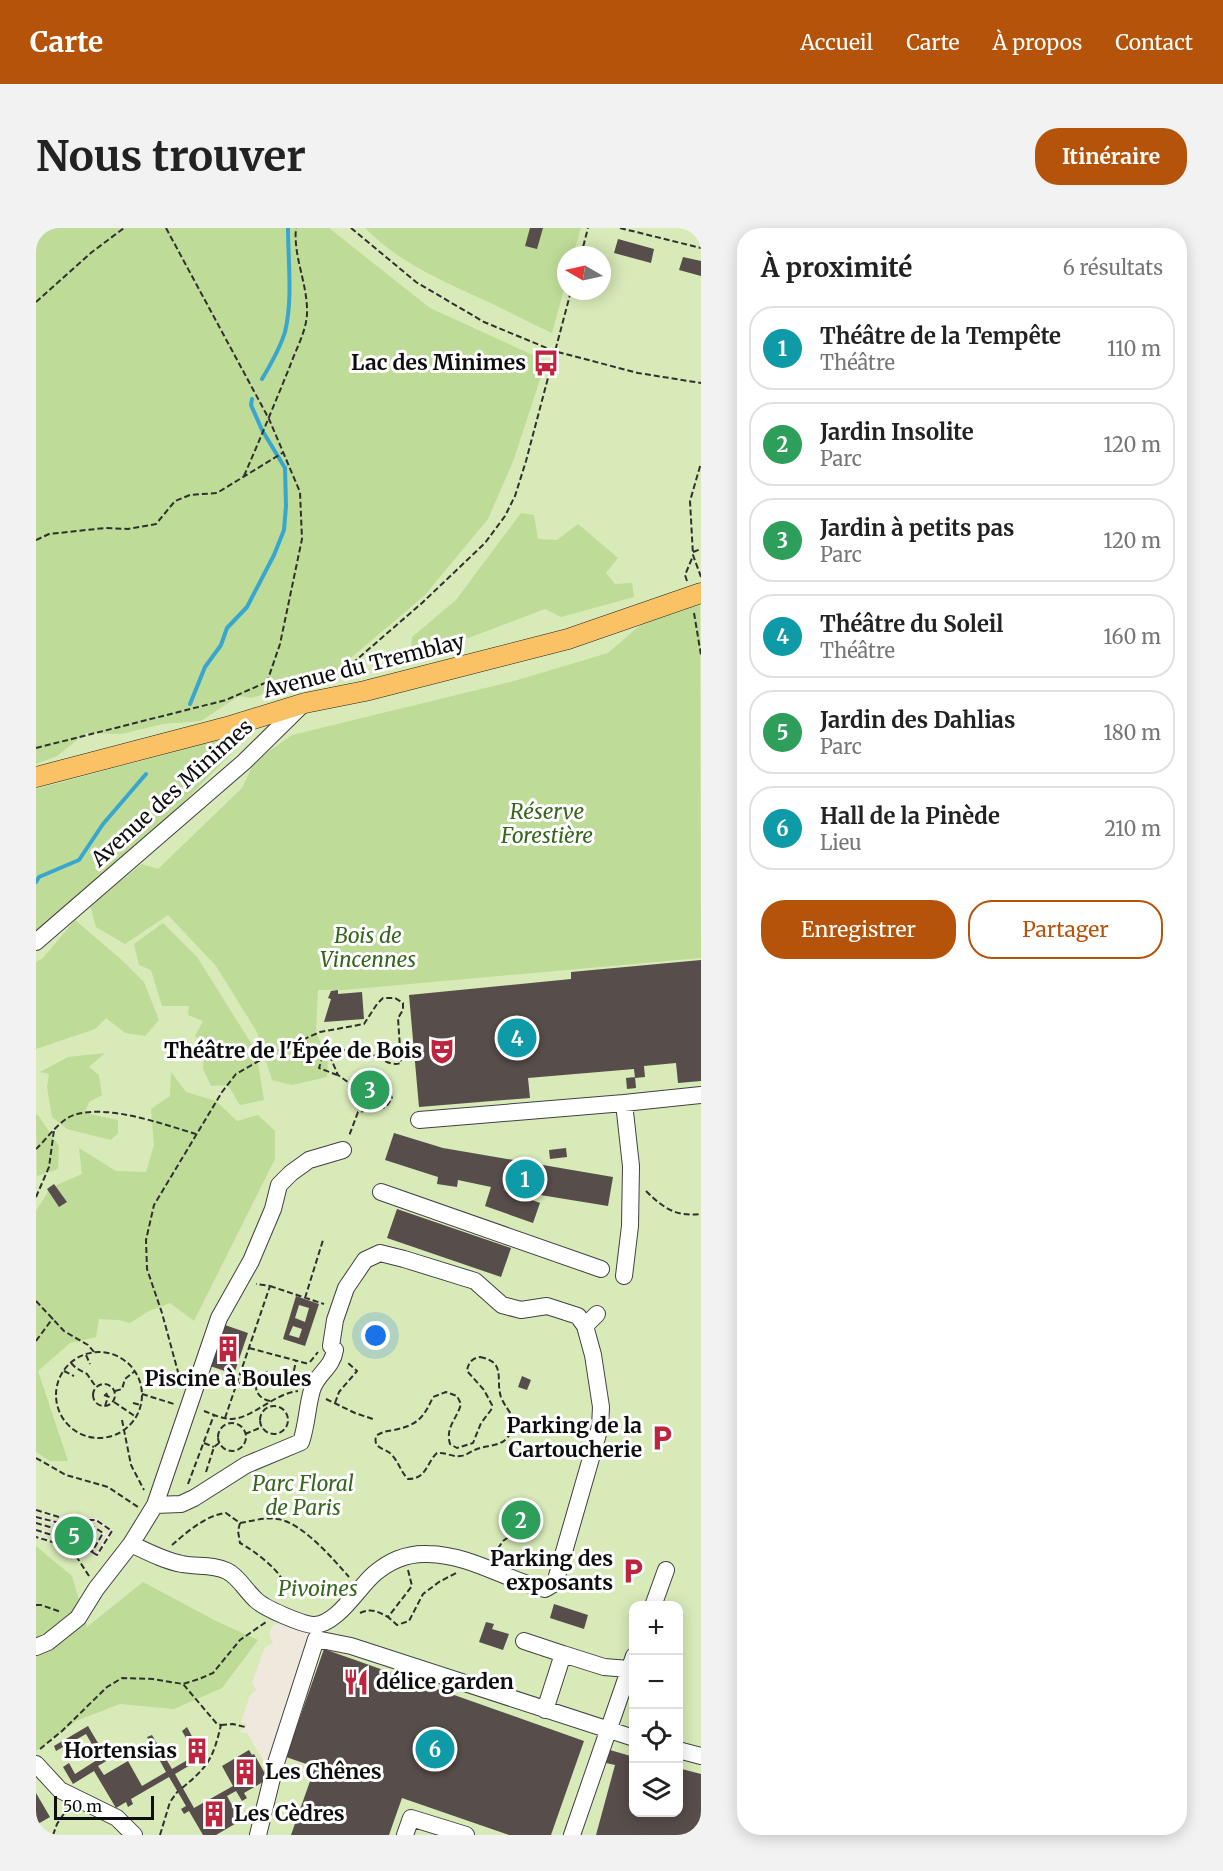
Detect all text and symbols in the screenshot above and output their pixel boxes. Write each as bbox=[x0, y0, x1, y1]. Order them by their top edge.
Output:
text: Carte bbox=[30, 24, 103, 60]
text: Accueil bbox=[800, 29, 873, 56]
text: Carte bbox=[906, 29, 960, 56]
text: À propos bbox=[993, 29, 1082, 56]
text: Contact bbox=[1115, 29, 1193, 56]
button: Itinéraire bbox=[1035, 128, 1187, 185]
text: Nous trouver bbox=[36, 130, 306, 182]
north arrow bbox=[557, 246, 611, 300]
text: À proximité bbox=[761, 251, 912, 284]
text: 6 résultats bbox=[1063, 255, 1163, 280]
text: Théâtre de la Tempête bbox=[820, 322, 1061, 350]
text: 1 bbox=[778, 336, 787, 361]
text: 110 m bbox=[1107, 336, 1161, 361]
bus stop icon: Lac des Minimes bbox=[531, 348, 561, 378]
place label: Lac des Minimes bbox=[351, 349, 526, 376]
text: Théâtre bbox=[820, 350, 895, 375]
text: Jardin Insolite bbox=[820, 418, 974, 446]
text: 2 bbox=[777, 432, 788, 457]
text: 120 m bbox=[1103, 432, 1161, 457]
text: Parc bbox=[820, 446, 862, 471]
text: Jardin à petits pas bbox=[820, 514, 1014, 542]
text: 3 bbox=[777, 528, 788, 553]
text: 120 m bbox=[1103, 528, 1161, 553]
text: Parc bbox=[820, 542, 862, 567]
text: Théâtre du Soleil bbox=[820, 610, 1003, 638]
text: 4 bbox=[776, 624, 789, 649]
text: 160 m bbox=[1103, 624, 1161, 649]
street label: Avenue du Tremblay bbox=[259, 627, 468, 704]
text: Théâtre bbox=[820, 638, 895, 663]
text: Jardin des Dahlias bbox=[820, 706, 1015, 734]
street label: Avenue des Minimes bbox=[84, 713, 258, 873]
text: 5 bbox=[777, 720, 788, 745]
text: 180 m bbox=[1103, 720, 1161, 745]
text: Parc bbox=[820, 734, 862, 759]
park label: Réserve Forestière bbox=[500, 798, 593, 849]
text: Hall de la Pinède bbox=[820, 802, 1000, 830]
text: 6 bbox=[776, 816, 789, 841]
text: 210 m bbox=[1104, 816, 1161, 841]
text: Lieu bbox=[820, 830, 862, 855]
button: Enregistrer bbox=[761, 900, 956, 959]
button: Partager bbox=[968, 900, 1163, 959]
park label: Bois de Vincennes bbox=[320, 922, 416, 973]
pin: 4 bbox=[498, 1016, 536, 1060]
place label: Théâtre de l'Épée de Bois bbox=[164, 1036, 422, 1064]
theatre icon: Théâtre de l'Épée de Bois bbox=[427, 1036, 457, 1066]
pin: 3 bbox=[350, 1068, 390, 1112]
pin: 1 bbox=[506, 1156, 544, 1202]
your location bbox=[361, 1321, 390, 1350]
building icon: Piscine à Boules bbox=[213, 1334, 243, 1364]
place label: Piscine à Boules bbox=[144, 1365, 312, 1392]
place label: Parking de la Cartoucherie bbox=[506, 1412, 642, 1463]
parking icon: Parking de la Cartoucherie bbox=[647, 1423, 677, 1453]
park label: Parc Floral de Paris bbox=[252, 1470, 354, 1521]
pin: 2 bbox=[502, 1498, 540, 1542]
pin: 5 bbox=[54, 1514, 93, 1558]
place label: Parking des exposants bbox=[490, 1545, 613, 1596]
parking icon: Parking des exposants bbox=[618, 1556, 648, 1586]
park label: Pivoines bbox=[278, 1575, 358, 1602]
map controls bbox=[629, 1601, 683, 1817]
button: + bbox=[629, 1601, 683, 1655]
button: − bbox=[629, 1655, 683, 1709]
restaurant icon: délice garden bbox=[341, 1667, 371, 1697]
place label: délice garden bbox=[376, 1668, 514, 1695]
button: locate bbox=[629, 1709, 683, 1763]
pin: 6 bbox=[416, 1726, 454, 1772]
building icon: Hortensias bbox=[182, 1736, 212, 1766]
place label: Hortensias bbox=[64, 1737, 177, 1764]
building icon: Les Chênes bbox=[230, 1757, 260, 1787]
place label: Les Chênes bbox=[265, 1758, 382, 1785]
button: layers bbox=[629, 1763, 683, 1817]
scale bar bbox=[54, 1793, 154, 1820]
text: 50 m bbox=[63, 1796, 102, 1816]
building icon: Les Cèdres bbox=[199, 1799, 229, 1829]
place label: Les Cèdres bbox=[234, 1800, 345, 1827]

